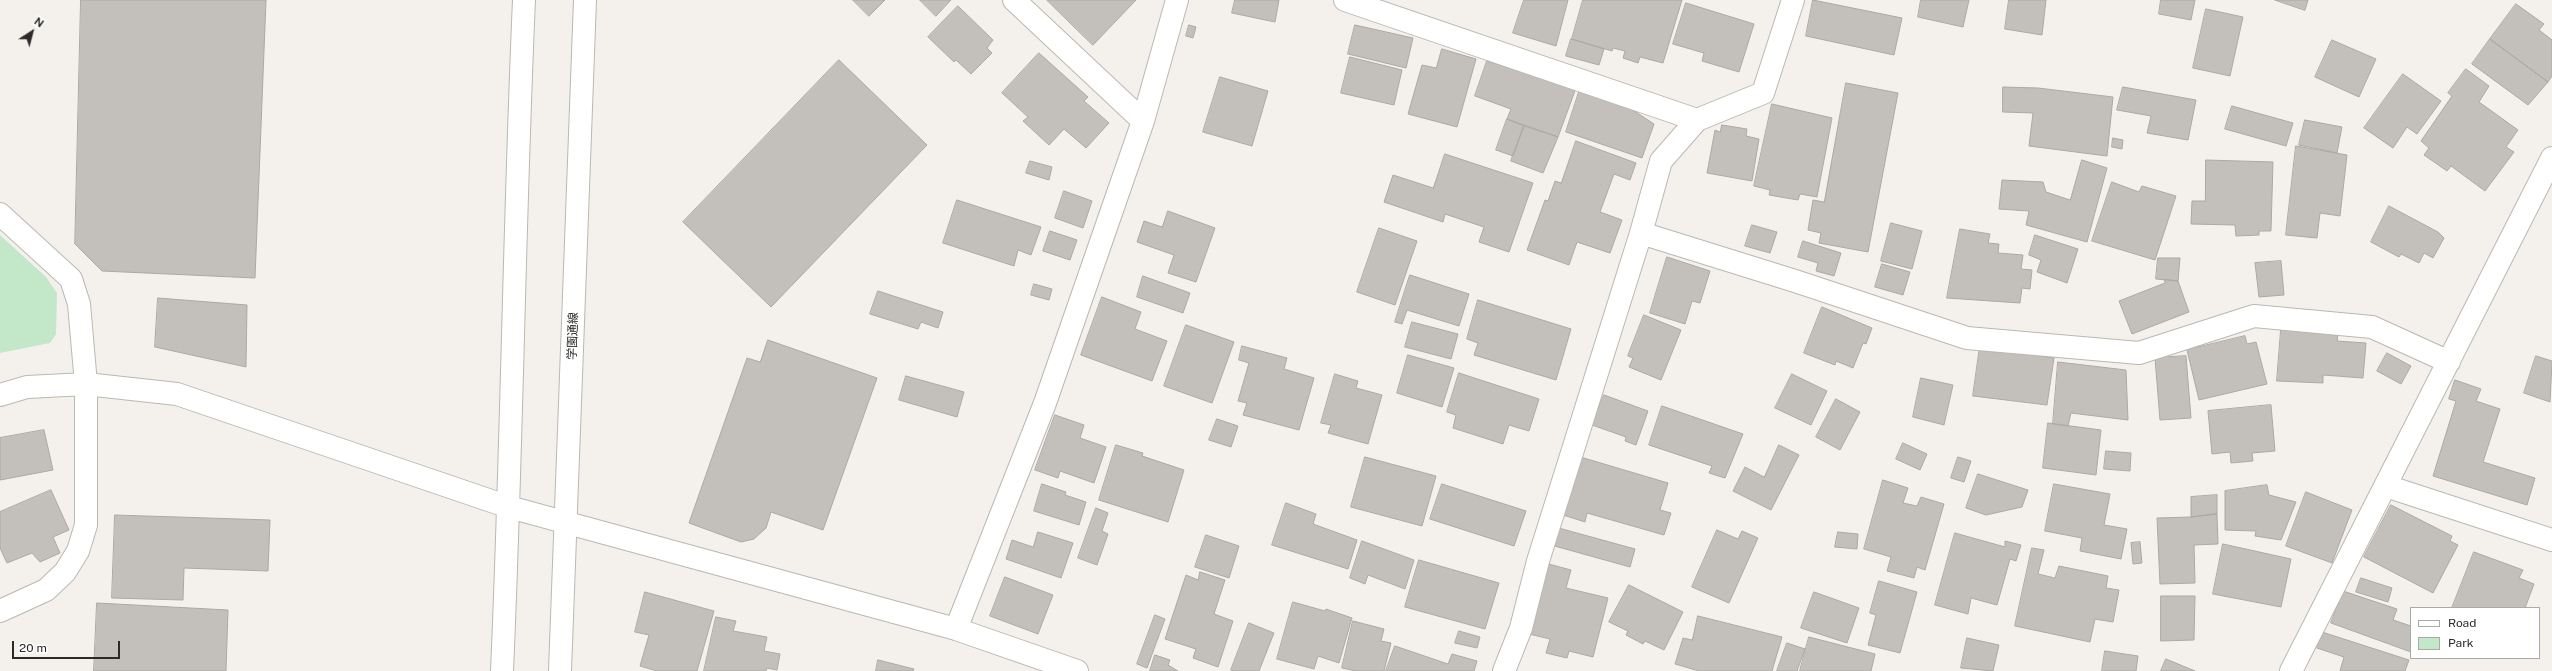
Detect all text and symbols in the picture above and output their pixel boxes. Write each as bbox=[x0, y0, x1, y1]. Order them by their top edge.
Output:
north arrow bbox=[12, 12, 52, 52]
text: N bbox=[32, 15, 46, 30]
street label: 学園通線 bbox=[565, 312, 581, 360]
legend bbox=[2410, 607, 2540, 659]
text: Road bbox=[2448, 616, 2476, 630]
scale bar bbox=[14, 633, 122, 659]
text: Park bbox=[2448, 636, 2474, 650]
text: 20 m bbox=[19, 641, 47, 655]

